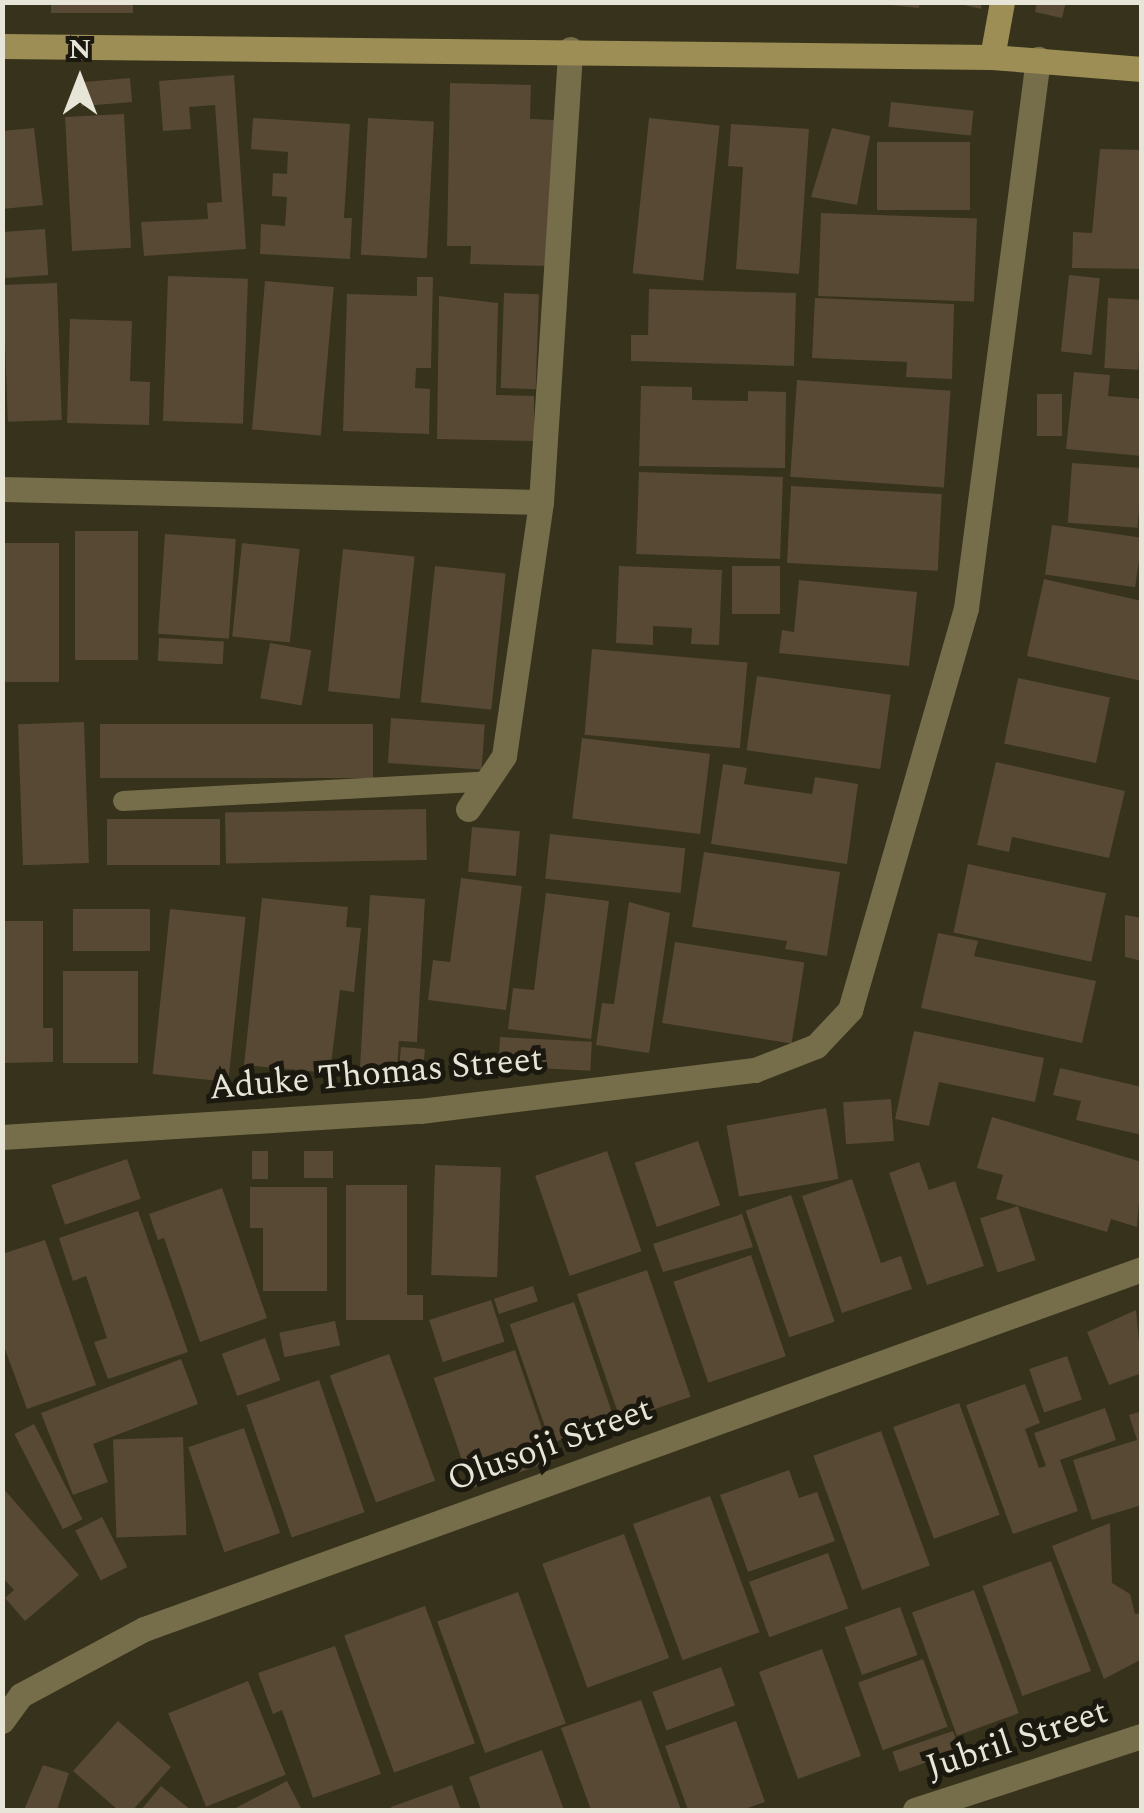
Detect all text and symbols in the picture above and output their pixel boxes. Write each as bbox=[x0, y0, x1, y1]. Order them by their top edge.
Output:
text: N bbox=[69, 28, 91, 71]
north arrow bbox=[30, 30, 130, 130]
street label: Aduke Thomas Street bbox=[207, 1038, 545, 1110]
street label: Olusoji Street bbox=[442, 1389, 658, 1501]
street label: Jubril Street bbox=[921, 1691, 1113, 1789]

